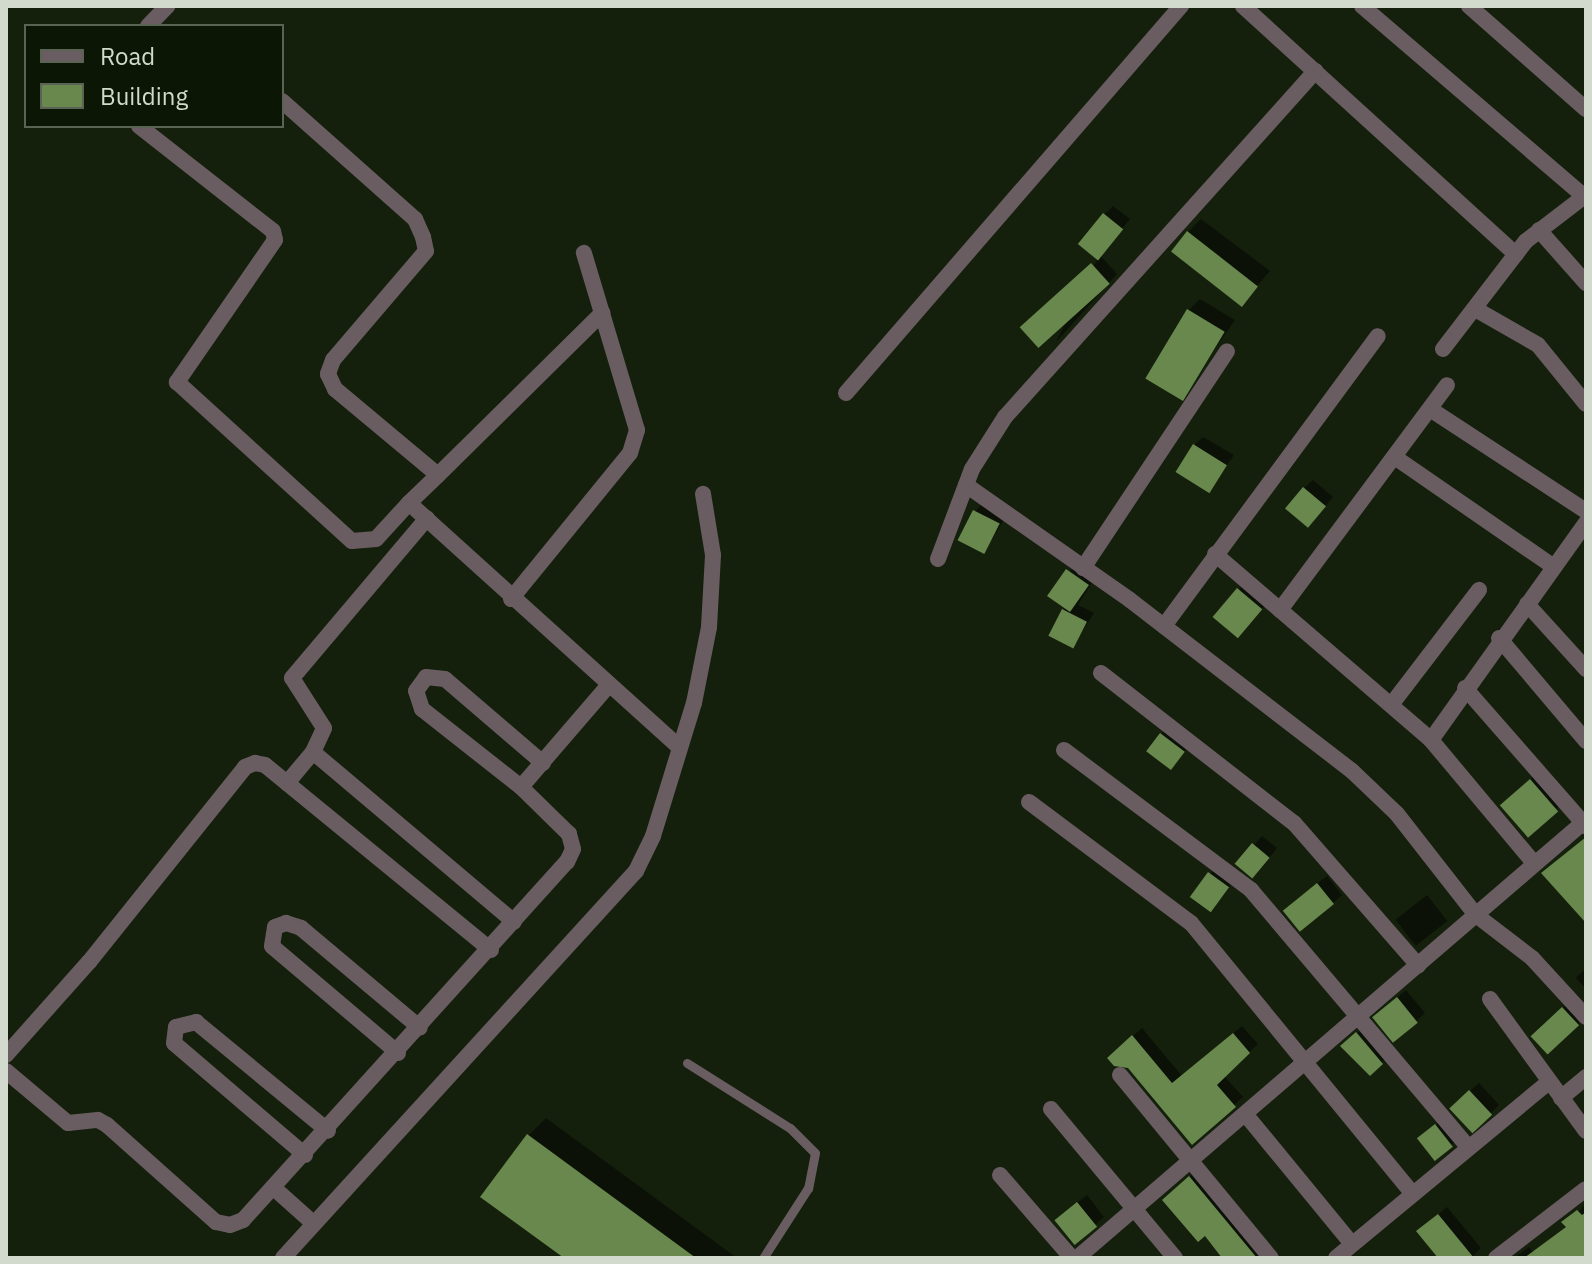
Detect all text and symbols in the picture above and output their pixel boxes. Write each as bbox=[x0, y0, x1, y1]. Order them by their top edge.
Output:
legend bbox=[24, 24, 284, 128]
text: Road bbox=[100, 40, 155, 72]
text: Building bbox=[100, 80, 188, 112]

